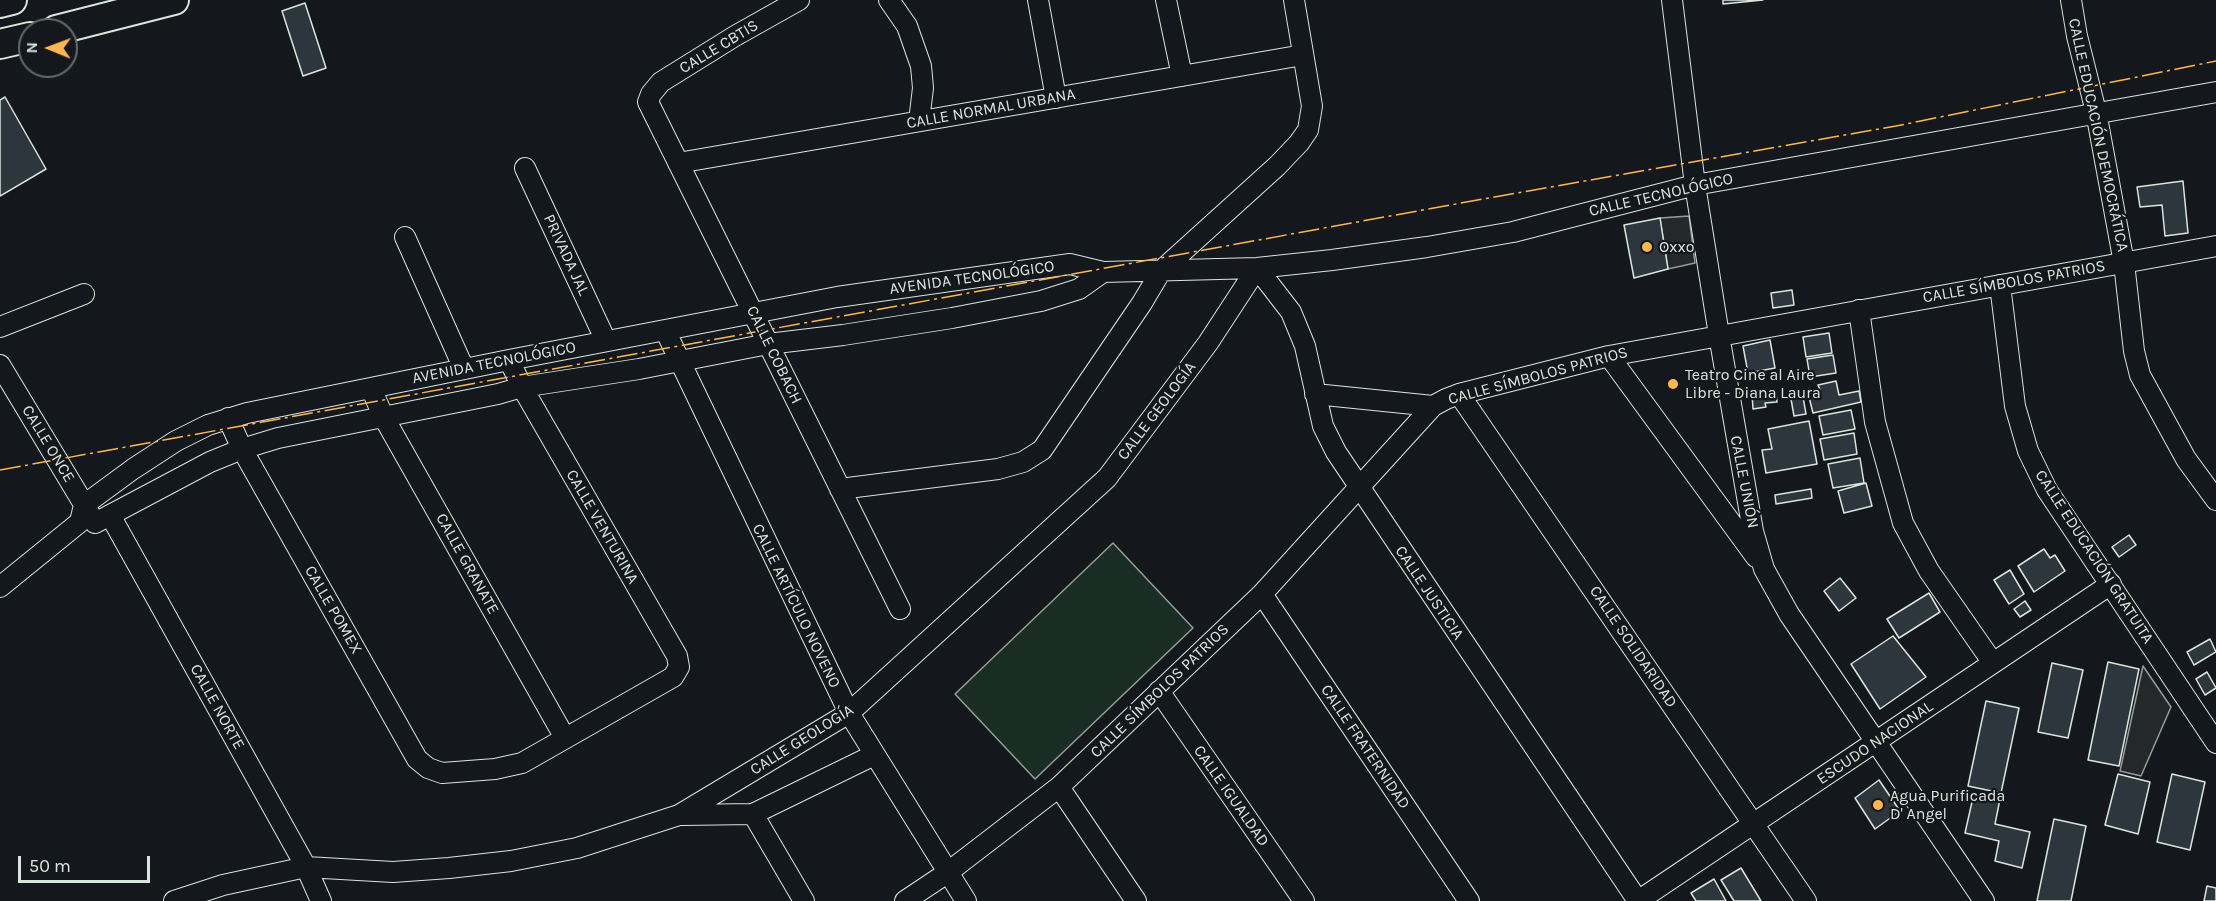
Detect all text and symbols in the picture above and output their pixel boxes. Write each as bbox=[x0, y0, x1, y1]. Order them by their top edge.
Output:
street label: CALLE CBTIS bbox=[676, 16, 762, 78]
street label: CALLE EDUCACIÓN DEMOCRÁTICA bbox=[2064, 17, 2132, 253]
north arrow bbox=[18, 18, 78, 78]
text: N bbox=[22, 42, 41, 54]
street label: CALLE NORMAL URBANA bbox=[905, 85, 1077, 133]
street label: CALLE TECNOLÓGICO bbox=[1587, 169, 1735, 221]
street label: PRIVADA JAL bbox=[539, 211, 593, 299]
place label: Oxxo bbox=[1659, 237, 1694, 257]
marker: Oxxo bbox=[1640, 240, 1654, 254]
street label: CALLE SÍMBOLOS PATRIOS bbox=[1921, 256, 2107, 308]
street label: AVENIDA TECNOLÓGICO bbox=[888, 257, 1056, 299]
street label: CALLE COBACH bbox=[742, 303, 806, 407]
street label: AVENIDA TECNOLÓGICO bbox=[410, 338, 578, 388]
street label: CALLE SÍMBOLOS PATRIOS bbox=[1446, 343, 1630, 409]
street label: CALLE GEOLOGÍA bbox=[1114, 358, 1200, 464]
place label: Teatro Cine al Aire Libre - Diana Laura bbox=[1685, 365, 1821, 403]
marker: Teatro Cine al Aire Libre - Diana Laura bbox=[1666, 377, 1680, 391]
street label: CALLE ONCE bbox=[17, 402, 79, 486]
street label: CALLE UNIÓN bbox=[1726, 434, 1762, 530]
street label: CALLE VENTURINA bbox=[562, 467, 642, 587]
street label: CALLE EDUCACIÓN GRATUITA bbox=[2031, 467, 2157, 647]
street label: CALLE GRANATE bbox=[431, 510, 503, 618]
street label: CALLE ARTÍCULO NOVENO bbox=[748, 521, 844, 691]
street label: CALLE JUSTICIA bbox=[1390, 542, 1468, 644]
street label: CALLE POMEX bbox=[300, 562, 366, 658]
street label: CALLE SOLIDARIDAD bbox=[1585, 582, 1681, 712]
street label: CALLE SÍMBOLOS PATRIOS bbox=[1087, 620, 1233, 762]
street label: CALLE NORTE bbox=[186, 661, 248, 753]
street label: CALLE FRATERNIDAD bbox=[1316, 681, 1414, 813]
street label: ESCUDO NACIONAL bbox=[1813, 697, 1937, 789]
street label: CALLE GEOLOGÍA bbox=[747, 701, 857, 779]
street label: CALLE IGUALDAD bbox=[1189, 742, 1273, 850]
place label: Agua Purificada D' Angel bbox=[1890, 786, 2005, 824]
marker: Agua Purificada D' Angel bbox=[1871, 798, 1885, 812]
scale bar bbox=[21, 844, 153, 882]
text: 50 m bbox=[29, 855, 71, 877]

